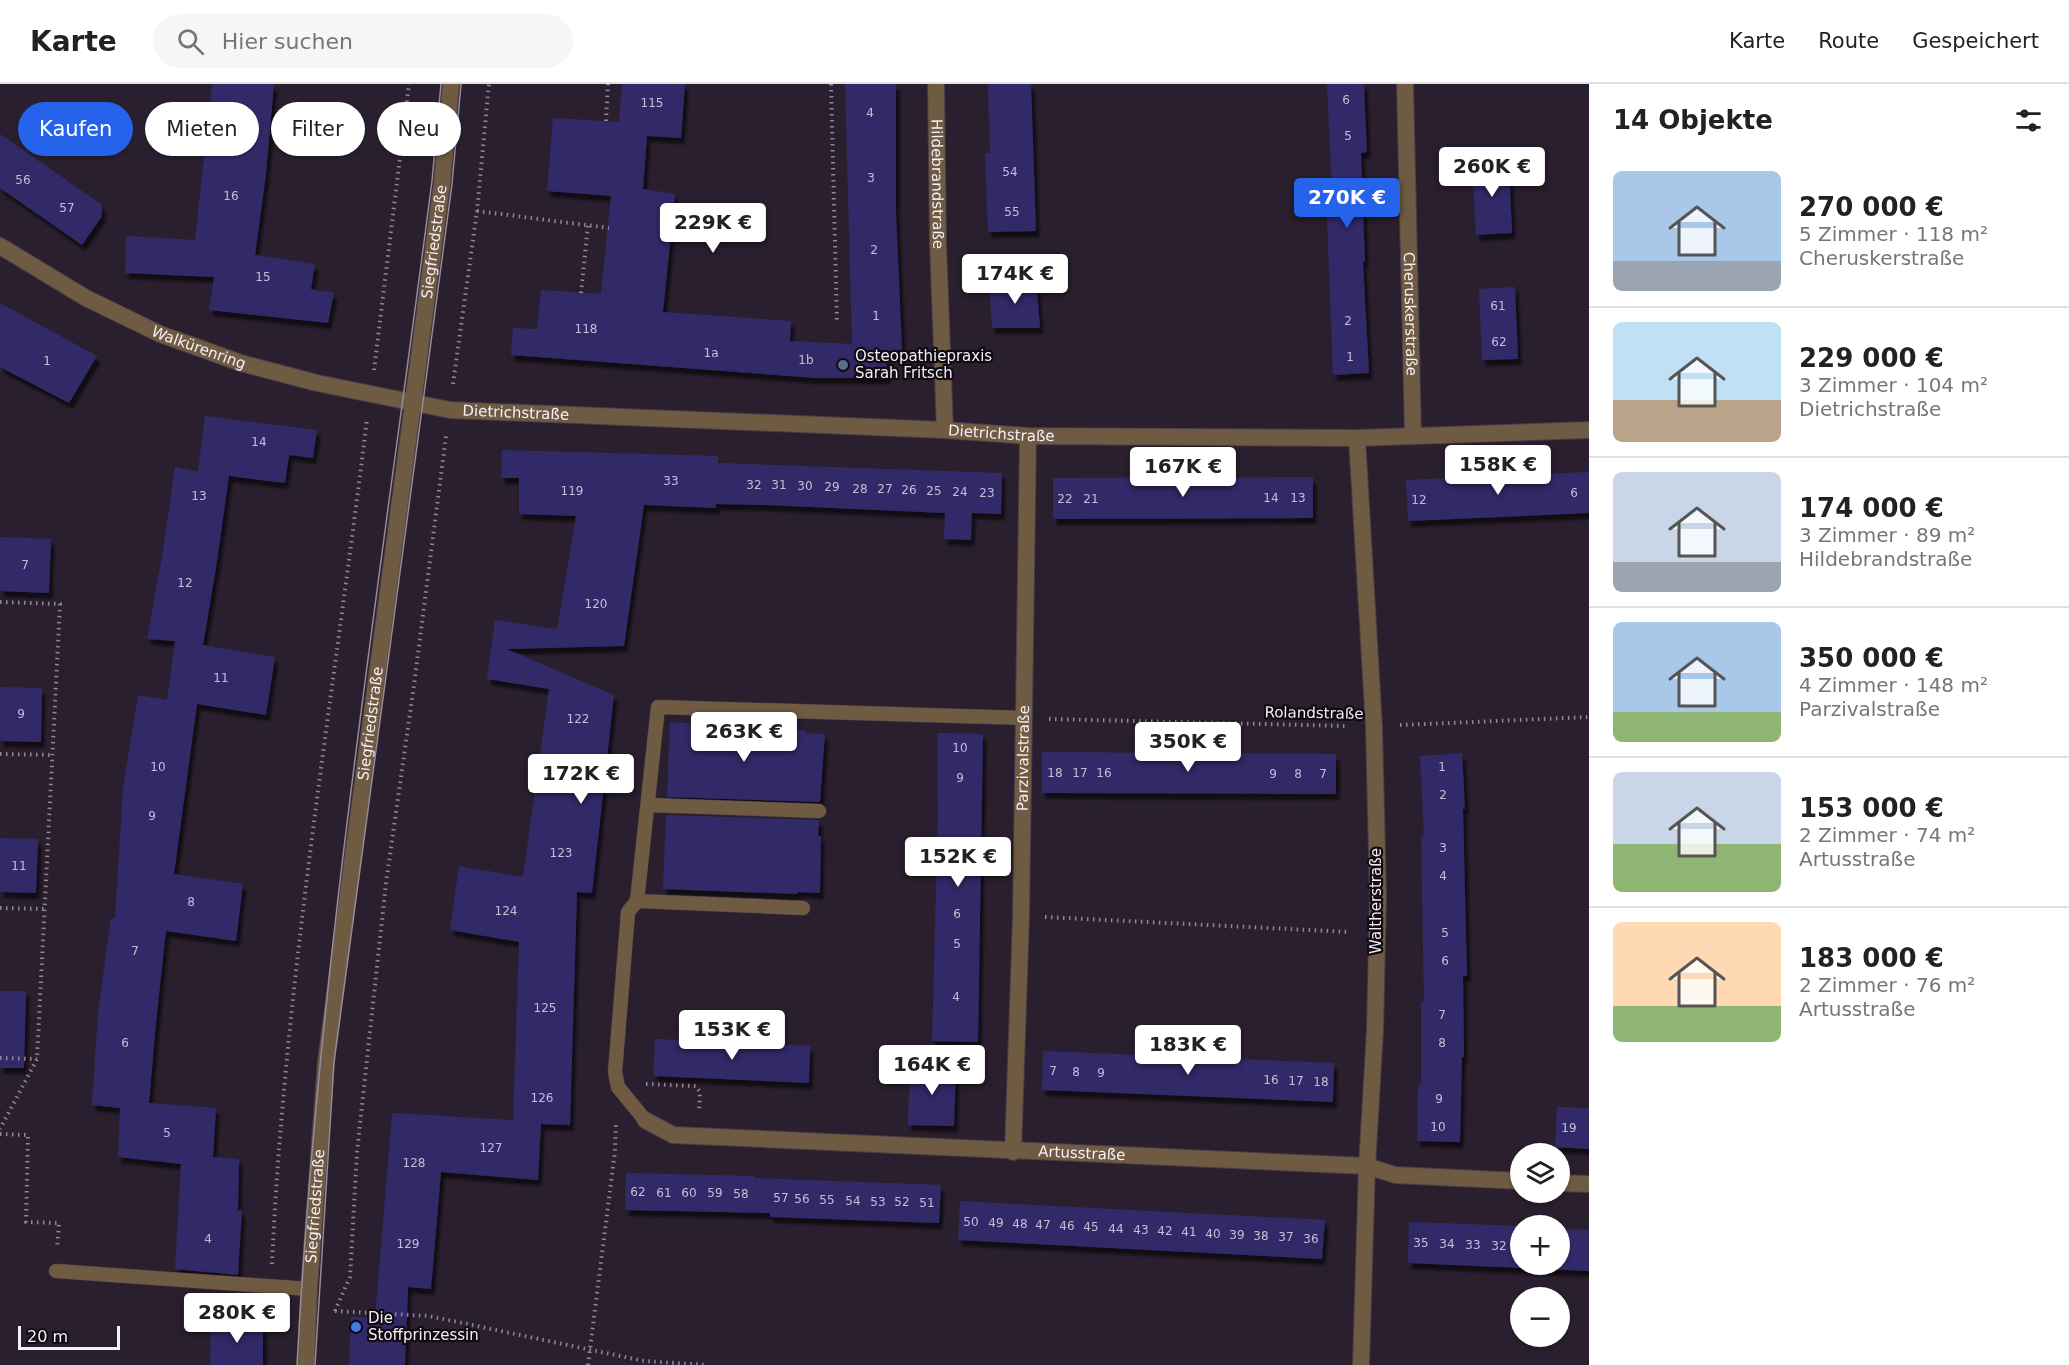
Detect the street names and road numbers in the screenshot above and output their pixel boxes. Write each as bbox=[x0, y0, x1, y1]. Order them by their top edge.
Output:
street label: Hildebrandstraße bbox=[927, 119, 947, 249]
street label: Siegfriedstraße bbox=[418, 184, 451, 300]
street label: Cheruskerstraße bbox=[1400, 252, 1421, 376]
street label: Walkürenring bbox=[149, 322, 248, 373]
street label: Dietrichstraße bbox=[462, 402, 570, 424]
street label: Dietrichstraße bbox=[947, 421, 1055, 445]
street label: Siegfriedstraße bbox=[354, 666, 387, 782]
street label: Rolandstraße bbox=[1264, 703, 1364, 723]
street label: Parzivalstraße bbox=[1014, 705, 1033, 811]
street label: Waltherstraße bbox=[1367, 848, 1385, 954]
street label: Artusstraße bbox=[1038, 1142, 1126, 1164]
street label: Siegfriedstraße bbox=[302, 1148, 328, 1264]

